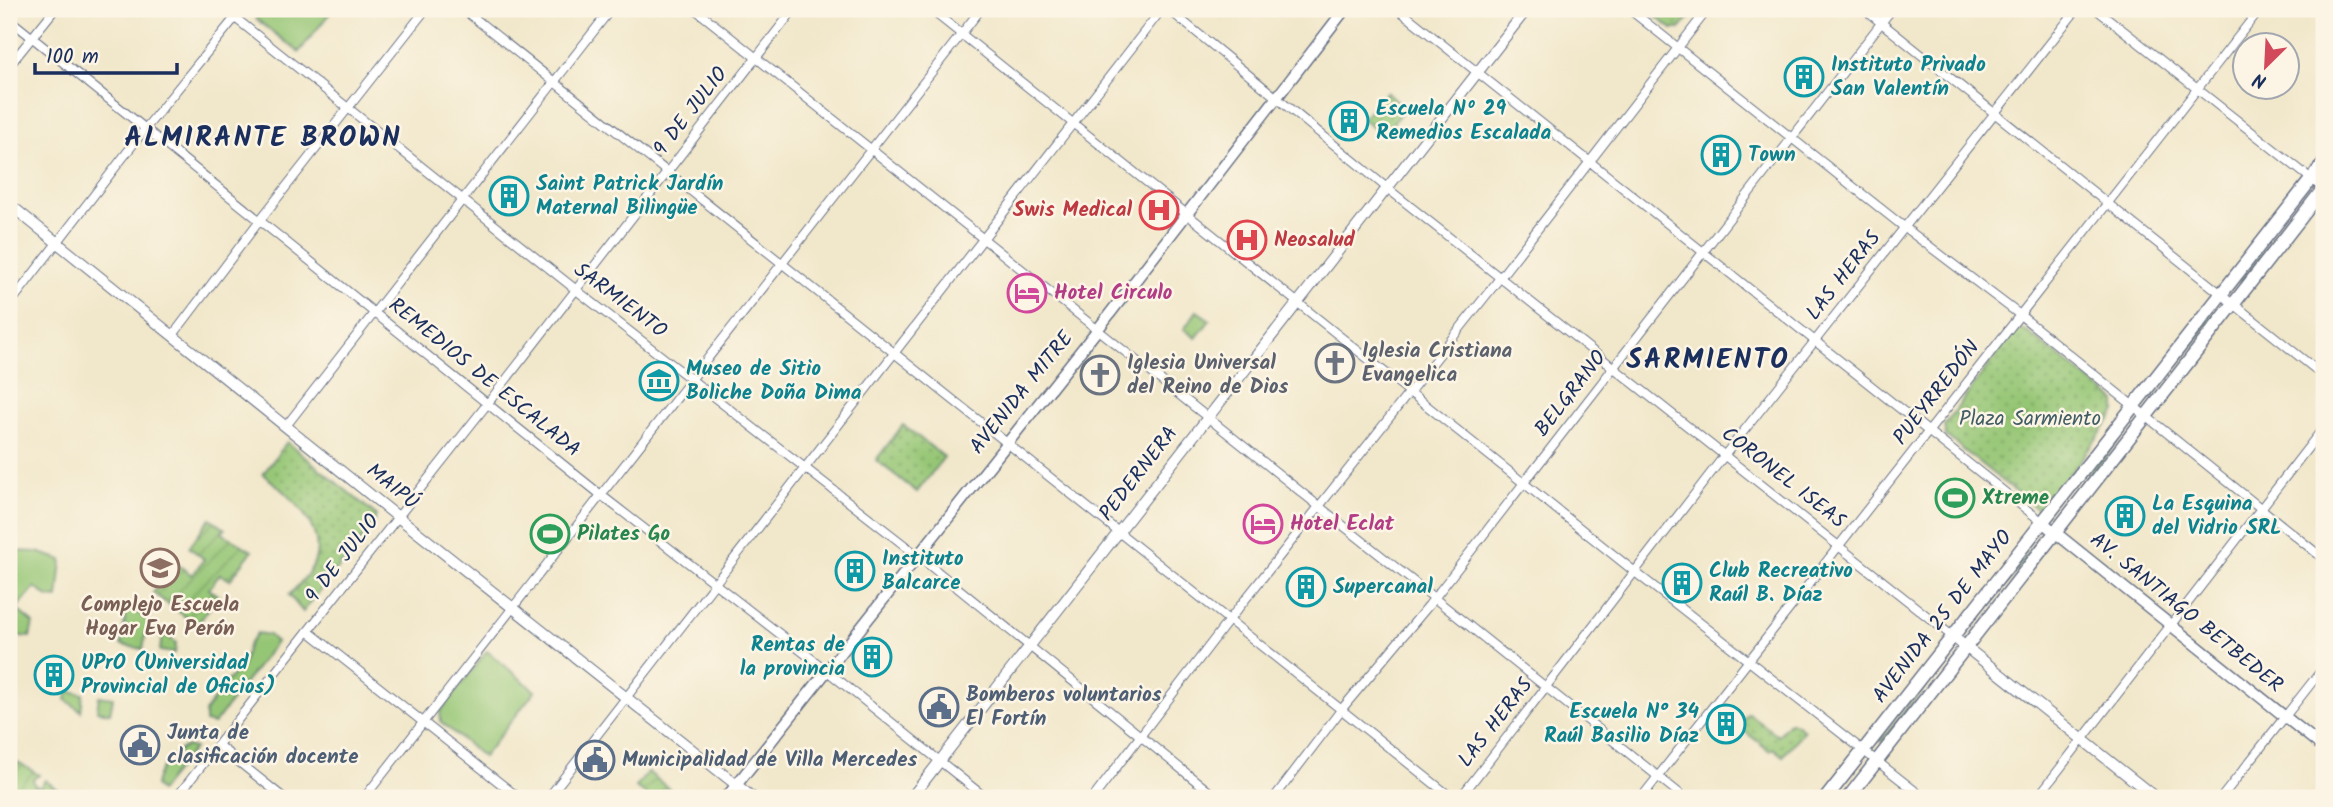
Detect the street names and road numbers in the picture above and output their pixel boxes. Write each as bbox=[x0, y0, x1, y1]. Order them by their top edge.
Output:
street label: 9 DE JULIO bbox=[645, 60, 737, 164]
street label: LAS HERAS bbox=[1798, 224, 1890, 328]
street label: SARMIENTO bbox=[566, 255, 674, 347]
street label: REMEDIOS DE ESCALADA bbox=[381, 290, 587, 466]
street label: AVENIDA MITRE bbox=[962, 324, 1083, 462]
street label: PUEYRREDÓN bbox=[1885, 333, 1989, 453]
street label: BELGRANO bbox=[1527, 344, 1615, 444]
street label: PEDERNERA bbox=[1091, 419, 1187, 529]
street label: CORONEL ISEAS bbox=[1713, 419, 1853, 537]
street label: MAIPÚ bbox=[358, 455, 426, 519]
street label: 9 DE JULIO bbox=[297, 507, 389, 611]
street label: AVENIDA 25 DE MAYO bbox=[1865, 523, 2021, 711]
street label: AV. SANTIAGO BETBEDER bbox=[2082, 524, 2290, 702]
street label: LAS HERAS bbox=[1450, 671, 1542, 775]

